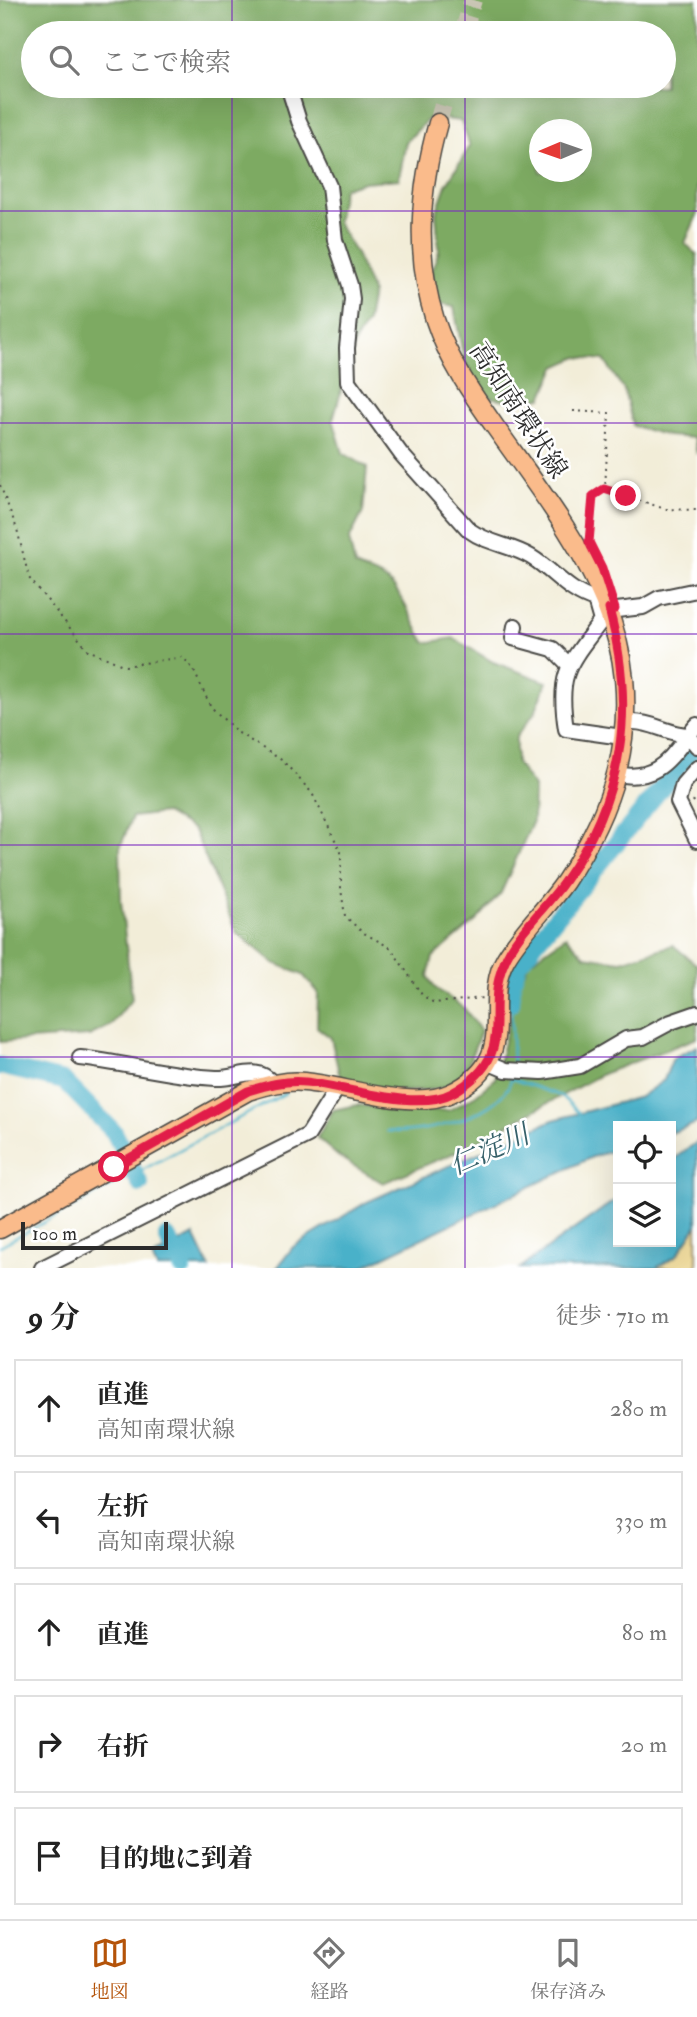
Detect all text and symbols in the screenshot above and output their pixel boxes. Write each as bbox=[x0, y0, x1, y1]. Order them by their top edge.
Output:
search box bbox=[21, 21, 676, 98]
icon: search bbox=[45, 41, 83, 79]
text: ここで検索 bbox=[101, 47, 231, 79]
north arrow bbox=[529, 119, 592, 182]
street label: 高知南環状線 bbox=[462, 336, 574, 485]
route end bbox=[610, 480, 641, 511]
water label: 仁淀川 bbox=[444, 1116, 538, 1183]
map controls bbox=[613, 1121, 676, 1247]
button: locate bbox=[613, 1121, 676, 1184]
route start bbox=[98, 1151, 129, 1182]
button: layers bbox=[613, 1184, 676, 1247]
scale bar bbox=[21, 1219, 168, 1251]
text: 100 m bbox=[32, 1222, 77, 1246]
text: 9 分 bbox=[28, 1299, 80, 1336]
text: 徒歩 · 710 m bbox=[556, 1301, 669, 1330]
text: 直進 bbox=[97, 1379, 149, 1411]
icon: ahead bbox=[30, 1389, 68, 1427]
text: 280 m bbox=[610, 1394, 667, 1423]
text: 高知南環状線 bbox=[97, 1415, 235, 1444]
text: 左折 bbox=[97, 1491, 149, 1523]
icon: left bbox=[30, 1501, 68, 1539]
text: 330 m bbox=[615, 1506, 667, 1535]
text: 高知南環状線 bbox=[97, 1527, 235, 1556]
icon: ahead bbox=[30, 1613, 68, 1651]
text: 80 m bbox=[622, 1618, 667, 1647]
text: 直進 bbox=[97, 1619, 149, 1651]
icon: right bbox=[30, 1725, 68, 1763]
text: 20 m bbox=[621, 1730, 667, 1759]
text: 右折 bbox=[97, 1731, 149, 1763]
icon: arrive bbox=[30, 1837, 68, 1875]
text: 目的地に到着 bbox=[97, 1843, 253, 1875]
tab: 地図 bbox=[91, 1934, 129, 2004]
tab: 経路 bbox=[310, 1934, 348, 2004]
tab: 保存済み bbox=[530, 1934, 606, 2004]

